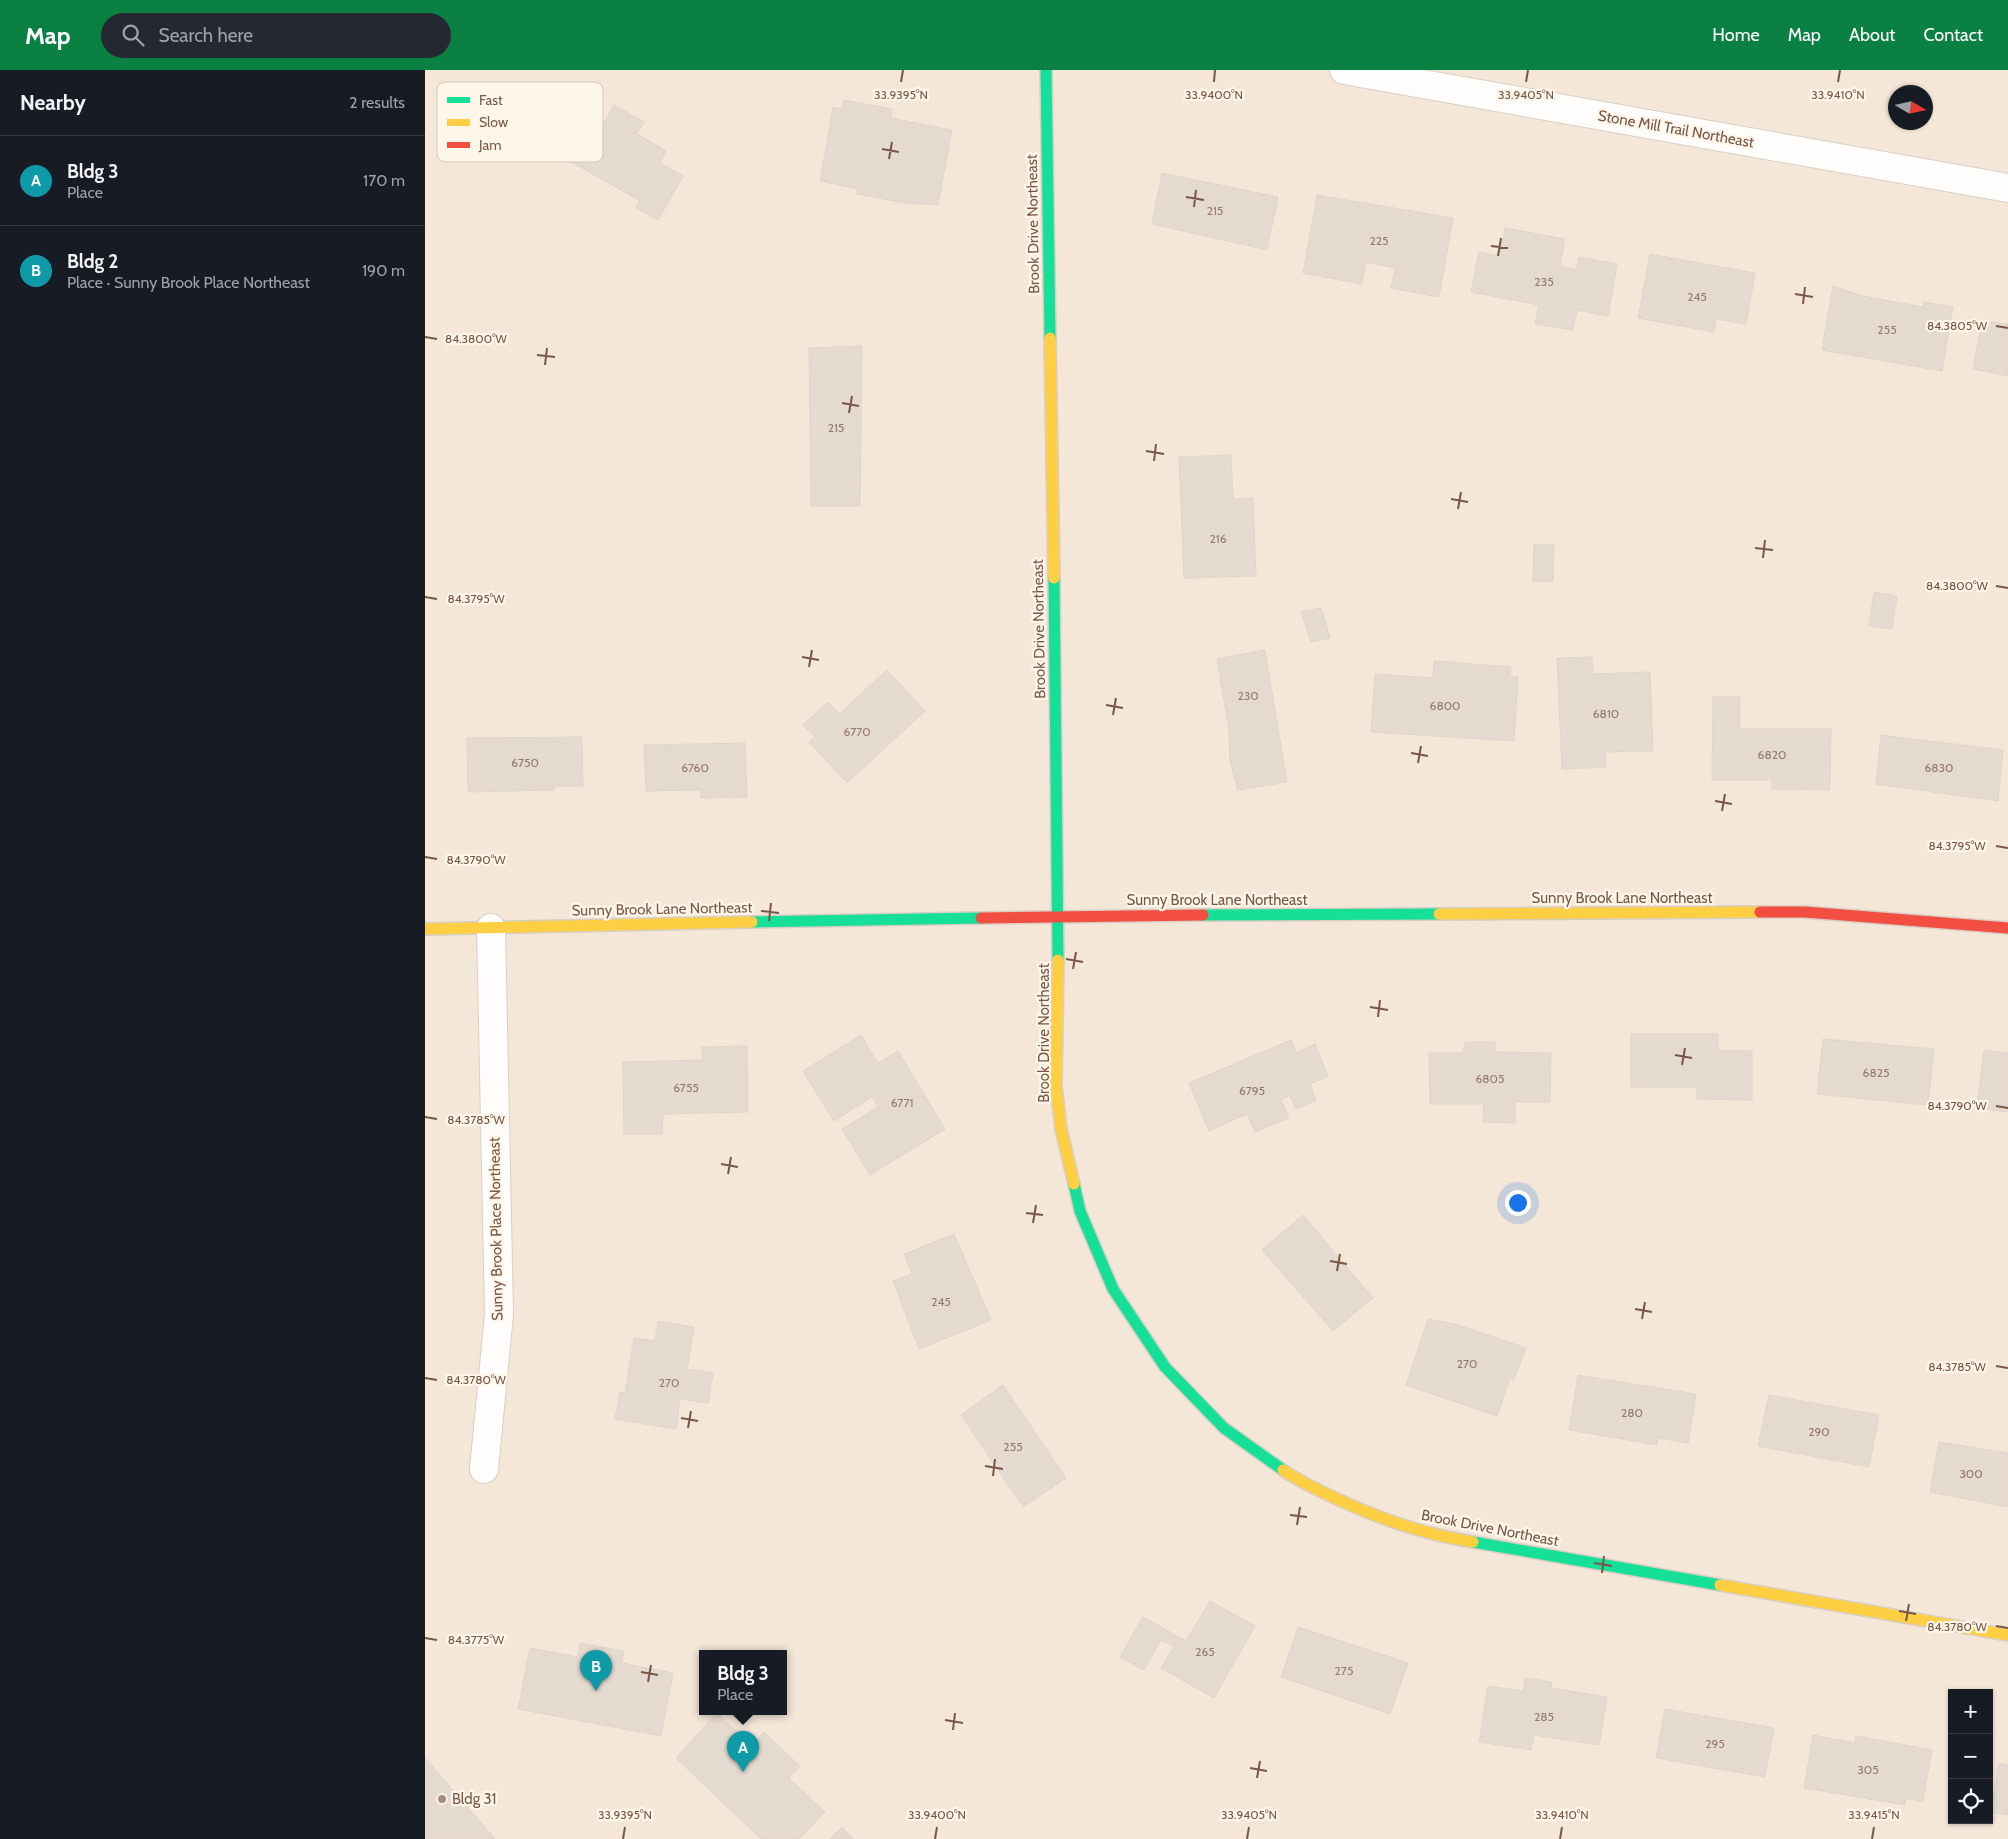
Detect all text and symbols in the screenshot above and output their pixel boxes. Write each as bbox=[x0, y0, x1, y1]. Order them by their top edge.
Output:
search box bbox=[101, 13, 451, 58]
text: Map bbox=[25, 21, 71, 50]
icon: search bbox=[119, 21, 147, 49]
text: Search here bbox=[159, 24, 253, 47]
text: Home bbox=[1712, 24, 1760, 46]
text: Map bbox=[1788, 24, 1821, 46]
text: About bbox=[1849, 24, 1895, 46]
text: Contact bbox=[1923, 24, 1983, 46]
legend bbox=[437, 82, 603, 162]
north arrow bbox=[1888, 85, 1933, 130]
text: 33.9395°N bbox=[874, 87, 928, 102]
text: 33.9400°N bbox=[1185, 87, 1243, 102]
text: 33.9405°N bbox=[1498, 87, 1554, 102]
text: 33.9410°N bbox=[1811, 87, 1865, 102]
text: Nearby bbox=[20, 90, 86, 115]
text: Fast bbox=[479, 91, 503, 109]
text: 2 results bbox=[349, 93, 405, 112]
street label: Stone Mill Trail Northeast bbox=[1597, 106, 1755, 152]
text: Slow bbox=[479, 113, 508, 131]
text: Jam bbox=[478, 136, 501, 154]
street label: Brook Drive Northeast bbox=[1023, 154, 1043, 294]
text: Bldg 3 bbox=[67, 160, 119, 183]
text: A bbox=[31, 171, 41, 190]
text: 170 m bbox=[363, 171, 405, 190]
text: Place bbox=[67, 183, 103, 202]
house number: 215 bbox=[1207, 203, 1223, 218]
house number: 225 bbox=[1369, 233, 1389, 248]
text: Bldg 2 bbox=[67, 250, 118, 273]
text: B bbox=[31, 261, 41, 280]
text: 190 m bbox=[362, 261, 405, 280]
text: Place · Sunny Brook Place Northeast bbox=[67, 273, 310, 292]
house number: 235 bbox=[1534, 274, 1554, 289]
house number: 245 bbox=[1687, 289, 1707, 304]
text: 84.3805°W bbox=[1927, 318, 1988, 333]
house number: 255 bbox=[1877, 322, 1897, 337]
text: 84.3800°W bbox=[445, 331, 508, 346]
house number: 215 bbox=[828, 420, 844, 435]
house number: 216 bbox=[1209, 531, 1227, 546]
street label: Brook Drive Northeast bbox=[1029, 559, 1049, 699]
text: 84.3800°W bbox=[1926, 578, 1989, 593]
text: 84.3795°W bbox=[447, 591, 505, 606]
house number: 230 bbox=[1237, 688, 1259, 703]
house number: 6800 bbox=[1430, 698, 1460, 713]
house number: 6810 bbox=[1593, 706, 1619, 721]
house number: 6770 bbox=[843, 724, 871, 739]
house number: 6820 bbox=[1758, 747, 1786, 762]
house number: 6750 bbox=[511, 755, 539, 770]
house number: 6760 bbox=[681, 760, 709, 775]
house number: 6830 bbox=[1925, 760, 1953, 775]
text: 84.3795°W bbox=[1928, 838, 1986, 853]
text: 84.3790°W bbox=[446, 852, 506, 867]
street label: Sunny Brook Lane Northeast bbox=[1532, 889, 1712, 907]
street label: Sunny Brook Lane Northeast bbox=[1127, 891, 1307, 909]
street label: Sunny Brook Lane Northeast bbox=[571, 898, 753, 920]
street label: Brook Drive Northeast bbox=[1035, 963, 1053, 1103]
house number: 6825 bbox=[1863, 1065, 1889, 1080]
house number: 6805 bbox=[1476, 1071, 1504, 1086]
house number: 6755 bbox=[673, 1080, 699, 1095]
house number: 6795 bbox=[1239, 1083, 1265, 1098]
house number: 6771 bbox=[891, 1095, 913, 1110]
text: 84.3790°W bbox=[1927, 1098, 1987, 1113]
text: 84.3785°W bbox=[447, 1112, 505, 1127]
street label: Sunny Brook Place Northeast bbox=[485, 1137, 507, 1321]
your location bbox=[1505, 1190, 1531, 1216]
house number: 245 bbox=[931, 1294, 951, 1309]
house number: 270 bbox=[1457, 1356, 1477, 1371]
text: 84.3785°W bbox=[1928, 1359, 1986, 1374]
text: 84.3780°W bbox=[446, 1372, 506, 1387]
house number: 270 bbox=[659, 1375, 679, 1390]
house number: 280 bbox=[1621, 1405, 1643, 1420]
house number: 290 bbox=[1808, 1424, 1830, 1439]
house number: 255 bbox=[1003, 1439, 1023, 1454]
house number: 300 bbox=[1959, 1466, 1983, 1481]
street label: Brook Drive Northeast bbox=[1420, 1506, 1560, 1550]
text: 84.3780°W bbox=[1927, 1619, 1987, 1634]
text: 84.3775°W bbox=[448, 1632, 505, 1647]
house number: 265 bbox=[1195, 1644, 1215, 1659]
pin: B bbox=[580, 1650, 612, 1691]
popup bbox=[699, 1650, 787, 1715]
text: Bldg 3 bbox=[717, 1662, 769, 1685]
house number: 275 bbox=[1335, 1663, 1353, 1678]
text: Place bbox=[717, 1685, 753, 1704]
map controls bbox=[1948, 1689, 1993, 1824]
button: + bbox=[1948, 1689, 1993, 1734]
house number: 285 bbox=[1534, 1709, 1554, 1724]
pin: A bbox=[727, 1731, 759, 1772]
button: − bbox=[1948, 1734, 1993, 1779]
house number: 295 bbox=[1705, 1736, 1725, 1751]
house number: 305 bbox=[1857, 1762, 1879, 1777]
button: locate bbox=[1948, 1779, 1993, 1824]
place label: Bldg 31 bbox=[452, 1790, 497, 1808]
marker: Bldg 31 bbox=[436, 1793, 448, 1805]
text: 33.9395°N bbox=[598, 1807, 652, 1822]
text: 33.9400°N bbox=[908, 1807, 966, 1822]
text: 33.9405°N bbox=[1221, 1807, 1277, 1822]
text: 33.9410°N bbox=[1535, 1807, 1589, 1822]
text: 33.9415°N bbox=[1848, 1807, 1900, 1822]

